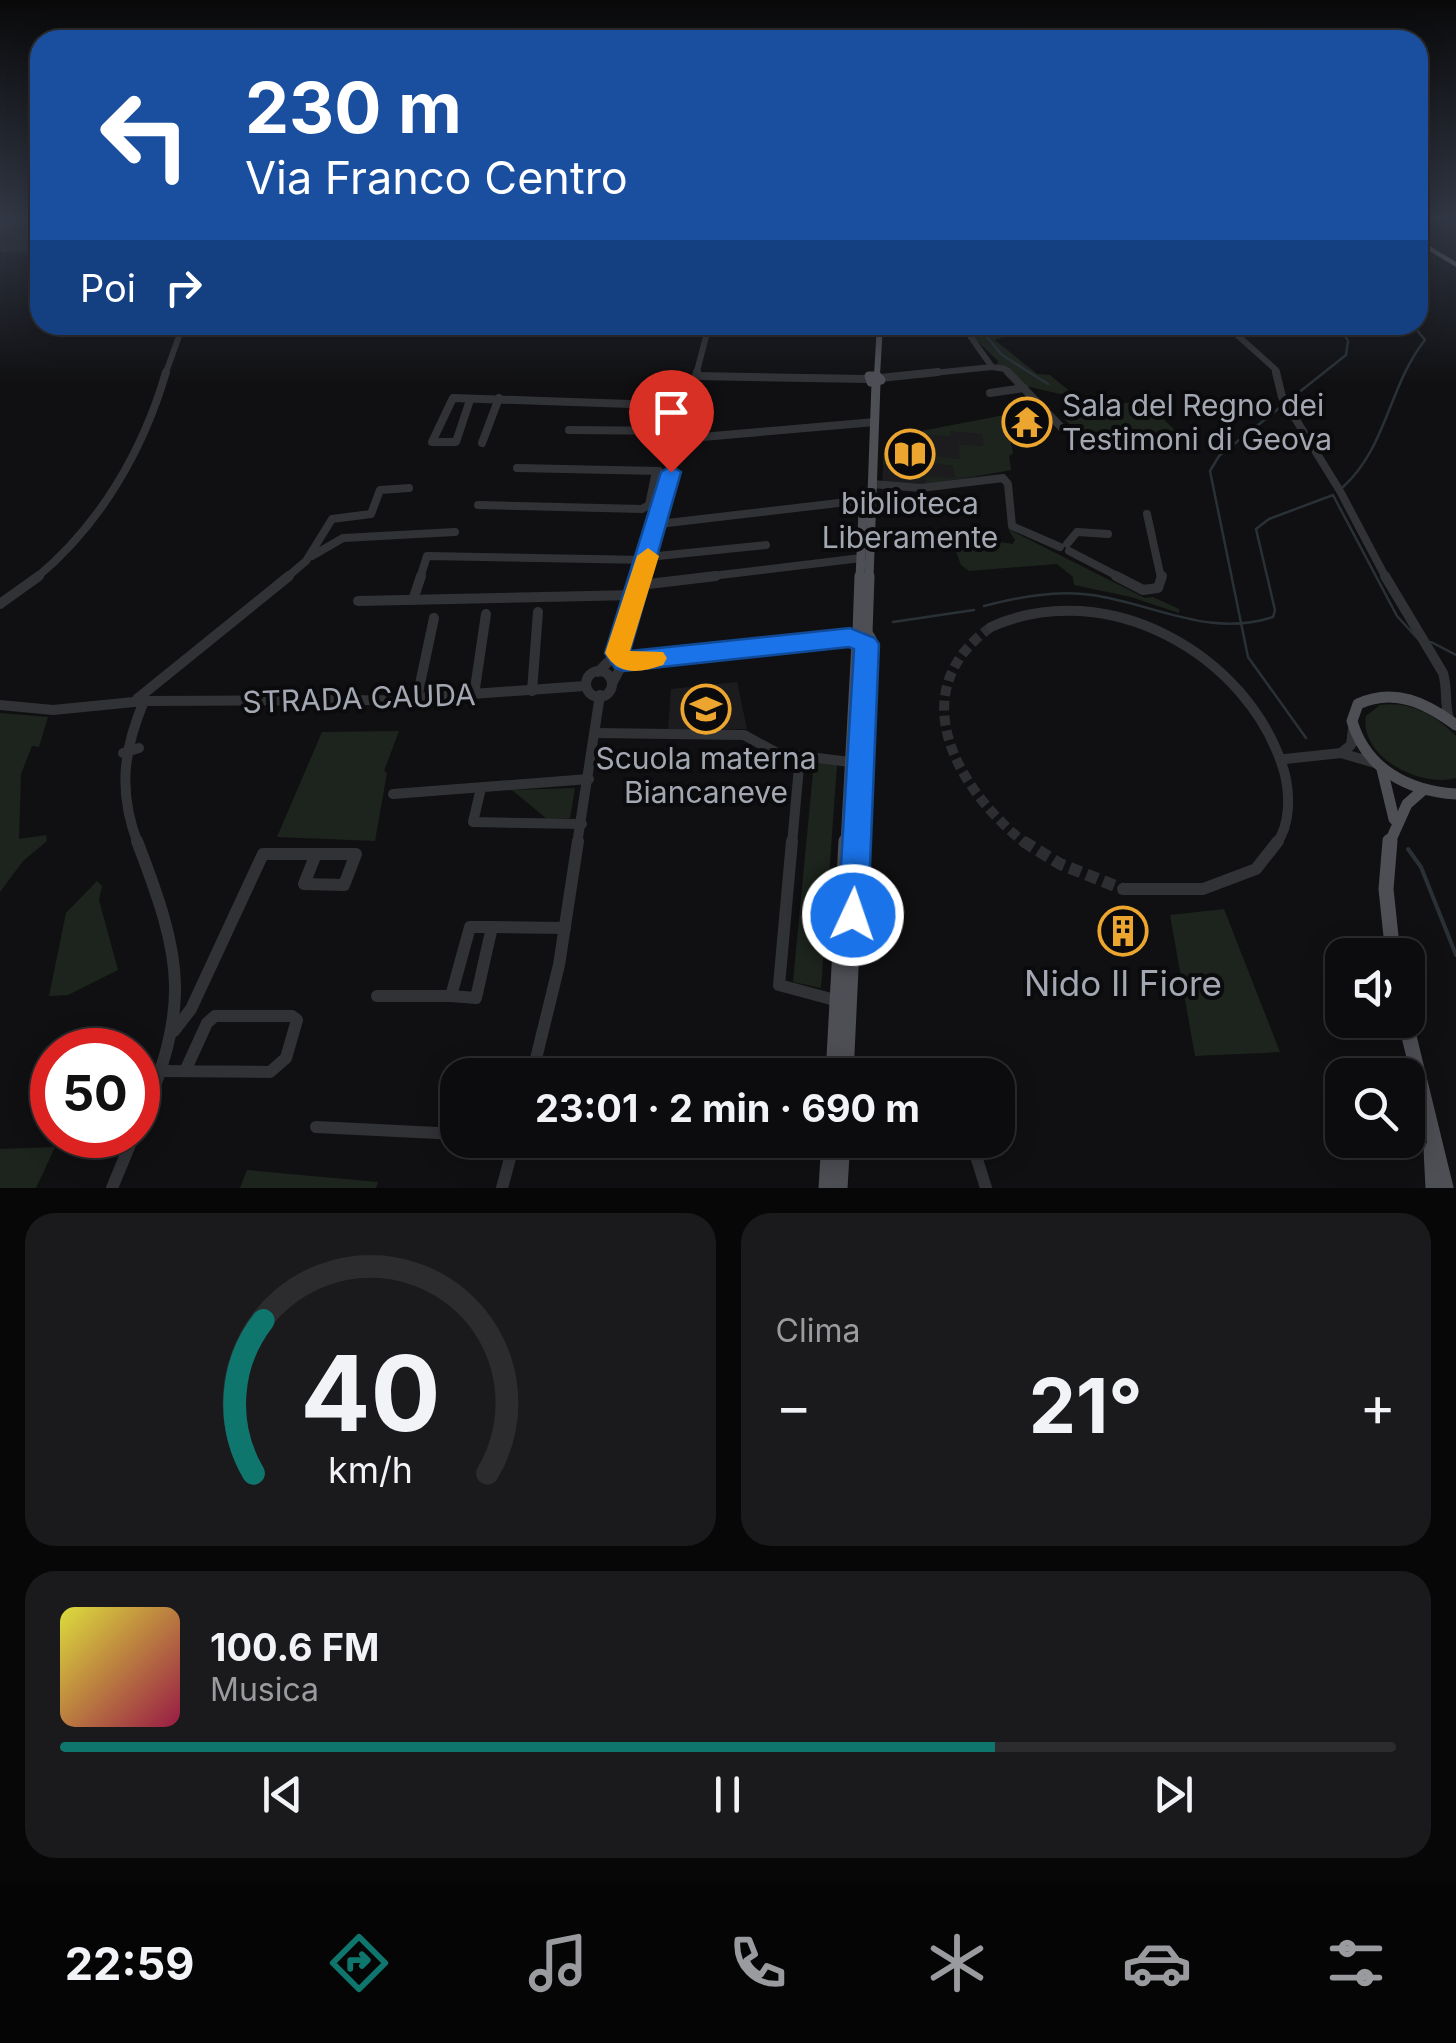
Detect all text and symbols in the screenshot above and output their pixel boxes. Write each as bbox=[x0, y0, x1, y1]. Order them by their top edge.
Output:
text: 230 m bbox=[245, 65, 462, 150]
icon: left bbox=[80, 70, 210, 200]
text: Via Franco Centro bbox=[245, 150, 628, 205]
icon: right bbox=[156, 260, 211, 315]
text: Poi bbox=[80, 265, 136, 311]
pin bbox=[629, 370, 714, 473]
icon: arrive bbox=[644, 385, 699, 440]
place label: Sala del Regno dei Testimoni di Geova bbox=[1062, 387, 1332, 457]
temple icon: Sala del Regno dei Testimoni di Geova bbox=[1001, 396, 1053, 448]
library icon: biblioteca Liberamente bbox=[884, 428, 936, 480]
place label: biblioteca Liberamente bbox=[822, 485, 998, 555]
street label: STRADA CAUDA bbox=[242, 676, 476, 720]
school or university icon: Scuola materna Biancaneve bbox=[680, 683, 732, 735]
place label: Scuola materna Biancaneve bbox=[595, 740, 817, 810]
position arrow bbox=[801, 863, 905, 967]
building icon: Nido Il Fiore bbox=[1097, 905, 1149, 957]
map controls bbox=[1325, 938, 1425, 1158]
button: sound bbox=[1325, 938, 1425, 1038]
place label: Nido Il Fiore bbox=[1024, 962, 1222, 1004]
speed limit sign: 50 bbox=[30, 1028, 160, 1158]
button: search bbox=[1325, 1058, 1425, 1158]
text: 23:01 · 2 min · 690 m bbox=[535, 1085, 920, 1131]
text: Clima bbox=[776, 1311, 860, 1350]
text: 40 bbox=[300, 1330, 440, 1456]
text: 21° bbox=[1029, 1360, 1143, 1451]
text: − bbox=[776, 1373, 812, 1439]
text: + bbox=[1360, 1373, 1396, 1439]
text: km/h bbox=[328, 1448, 413, 1492]
text: 100.6 FM bbox=[210, 1624, 379, 1670]
text: Musica bbox=[210, 1670, 319, 1709]
icon: previous bbox=[255, 1767, 310, 1822]
icon: pause bbox=[700, 1767, 755, 1822]
icon: next bbox=[1146, 1767, 1201, 1822]
icon: directions bbox=[324, 1928, 394, 1998]
icon: music bbox=[523, 1928, 593, 1998]
icon: phone bbox=[723, 1928, 793, 1998]
icon: climate bbox=[922, 1928, 992, 1998]
icon: car bbox=[1122, 1928, 1192, 1998]
icon: filters bbox=[1321, 1928, 1391, 1998]
text: 22:59 bbox=[65, 1936, 194, 1991]

